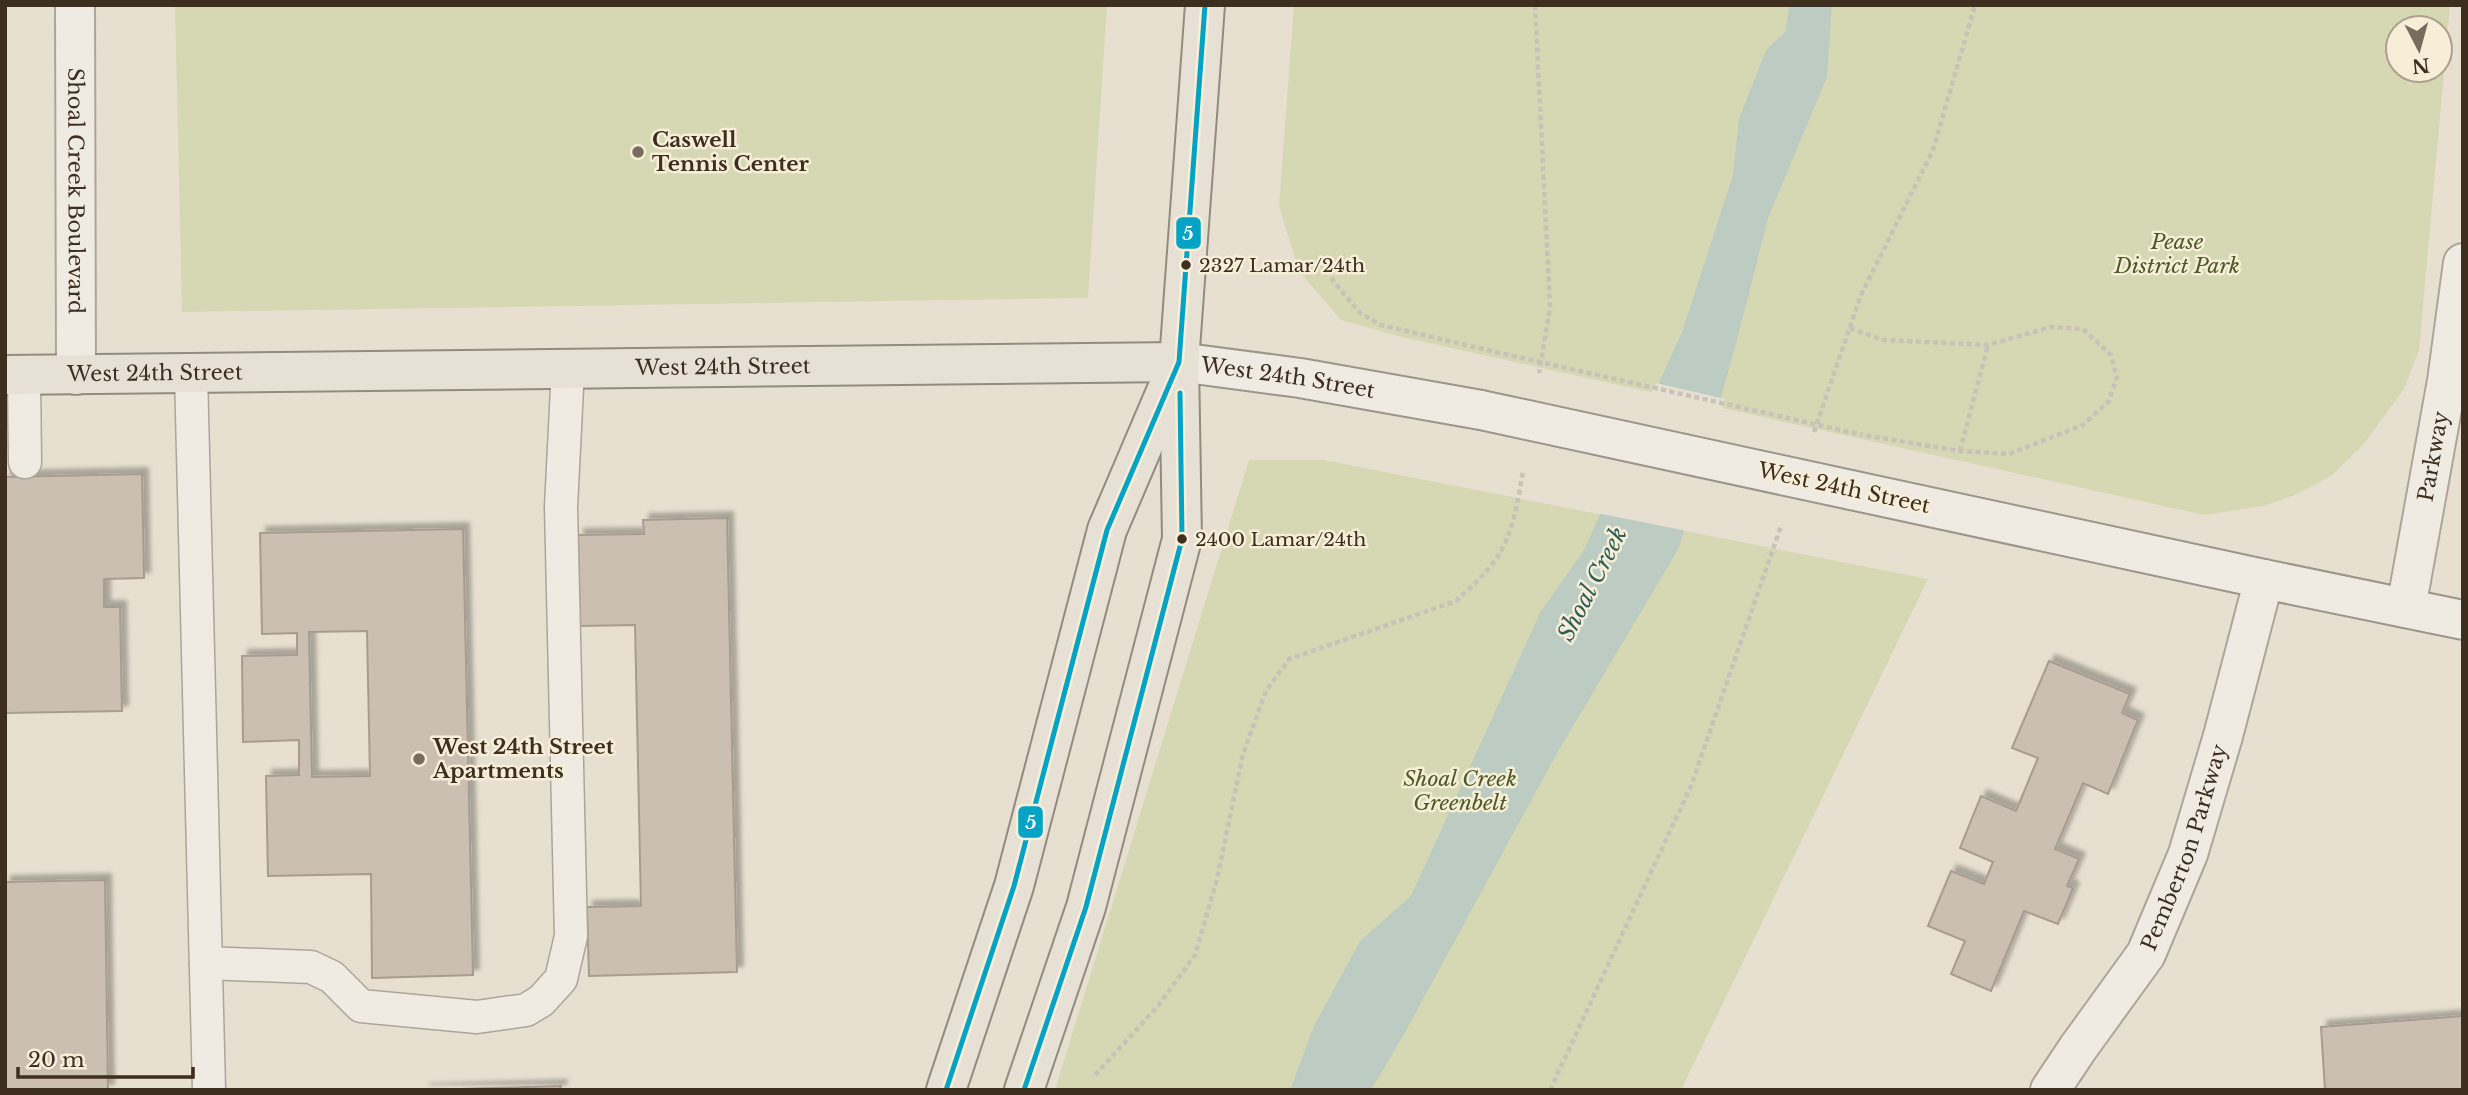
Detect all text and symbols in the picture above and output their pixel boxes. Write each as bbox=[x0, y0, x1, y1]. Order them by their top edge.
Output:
north arrow bbox=[2384, 14, 2454, 84]
text: N bbox=[2411, 53, 2431, 78]
street label: Shoal Creek Boulevard bbox=[62, 68, 89, 314]
place label: Caswell Tennis Center bbox=[652, 127, 810, 177]
marker: Caswell Tennis Center bbox=[630, 144, 646, 160]
line badge: 5 bbox=[1175, 216, 1202, 250]
text: 5 bbox=[1182, 222, 1194, 245]
park label: Pease District Park bbox=[2113, 229, 2240, 279]
place label: 2327 Lamar/24th bbox=[1199, 254, 1365, 277]
marker: 2327 Lamar/24th bbox=[1179, 258, 1193, 272]
street label: West 24th Street bbox=[1198, 352, 1377, 404]
street label: West 24th Street bbox=[634, 353, 811, 381]
street label: West 24th Street bbox=[66, 359, 243, 387]
street label: Parkway bbox=[2412, 409, 2454, 504]
street label: West 24th Street bbox=[1755, 457, 1933, 519]
water label: Shoal Creek bbox=[1551, 522, 1633, 646]
place label: 2400 Lamar/24th bbox=[1195, 528, 1366, 551]
marker: 2400 Lamar/24th bbox=[1175, 532, 1189, 546]
place label: West 24th Street Apartments bbox=[432, 734, 614, 784]
street label: Pemberton Parkway bbox=[2136, 741, 2233, 955]
marker: West 24th Street Apartments bbox=[411, 751, 427, 767]
park label: Shoal Creek Greenbelt bbox=[1403, 766, 1517, 816]
line badge: 5 bbox=[1017, 805, 1044, 839]
text: 5 bbox=[1025, 811, 1037, 834]
scale bar bbox=[18, 1036, 192, 1080]
text: 20 m bbox=[28, 1047, 85, 1073]

